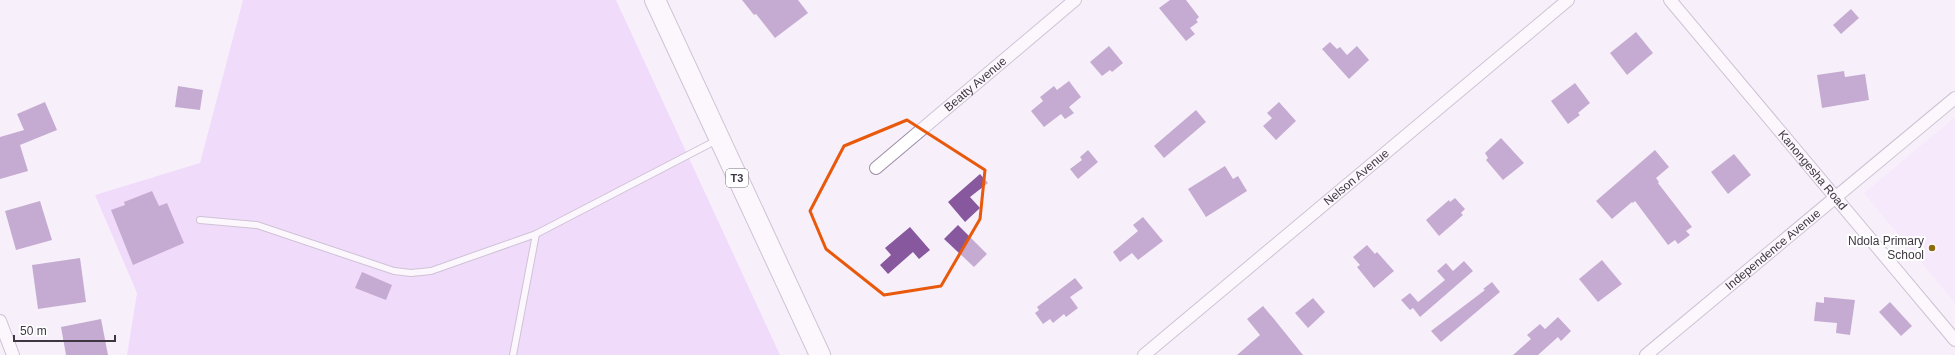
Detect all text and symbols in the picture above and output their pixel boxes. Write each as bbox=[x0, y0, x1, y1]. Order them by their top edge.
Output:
street label: Beatty Avenue bbox=[941, 54, 1010, 114]
street label: Kanongesha Road bbox=[1775, 127, 1850, 213]
street label: Nelson Avenue bbox=[1321, 146, 1392, 208]
road number: T3 bbox=[726, 169, 748, 187]
street label: Independence Avenue bbox=[1722, 206, 1823, 293]
place label: Ndola Primary School bbox=[1848, 234, 1924, 262]
marker: Ndola Primary School bbox=[1927, 243, 1937, 253]
scale bar bbox=[14, 317, 115, 343]
text: 50 m bbox=[20, 324, 47, 338]

